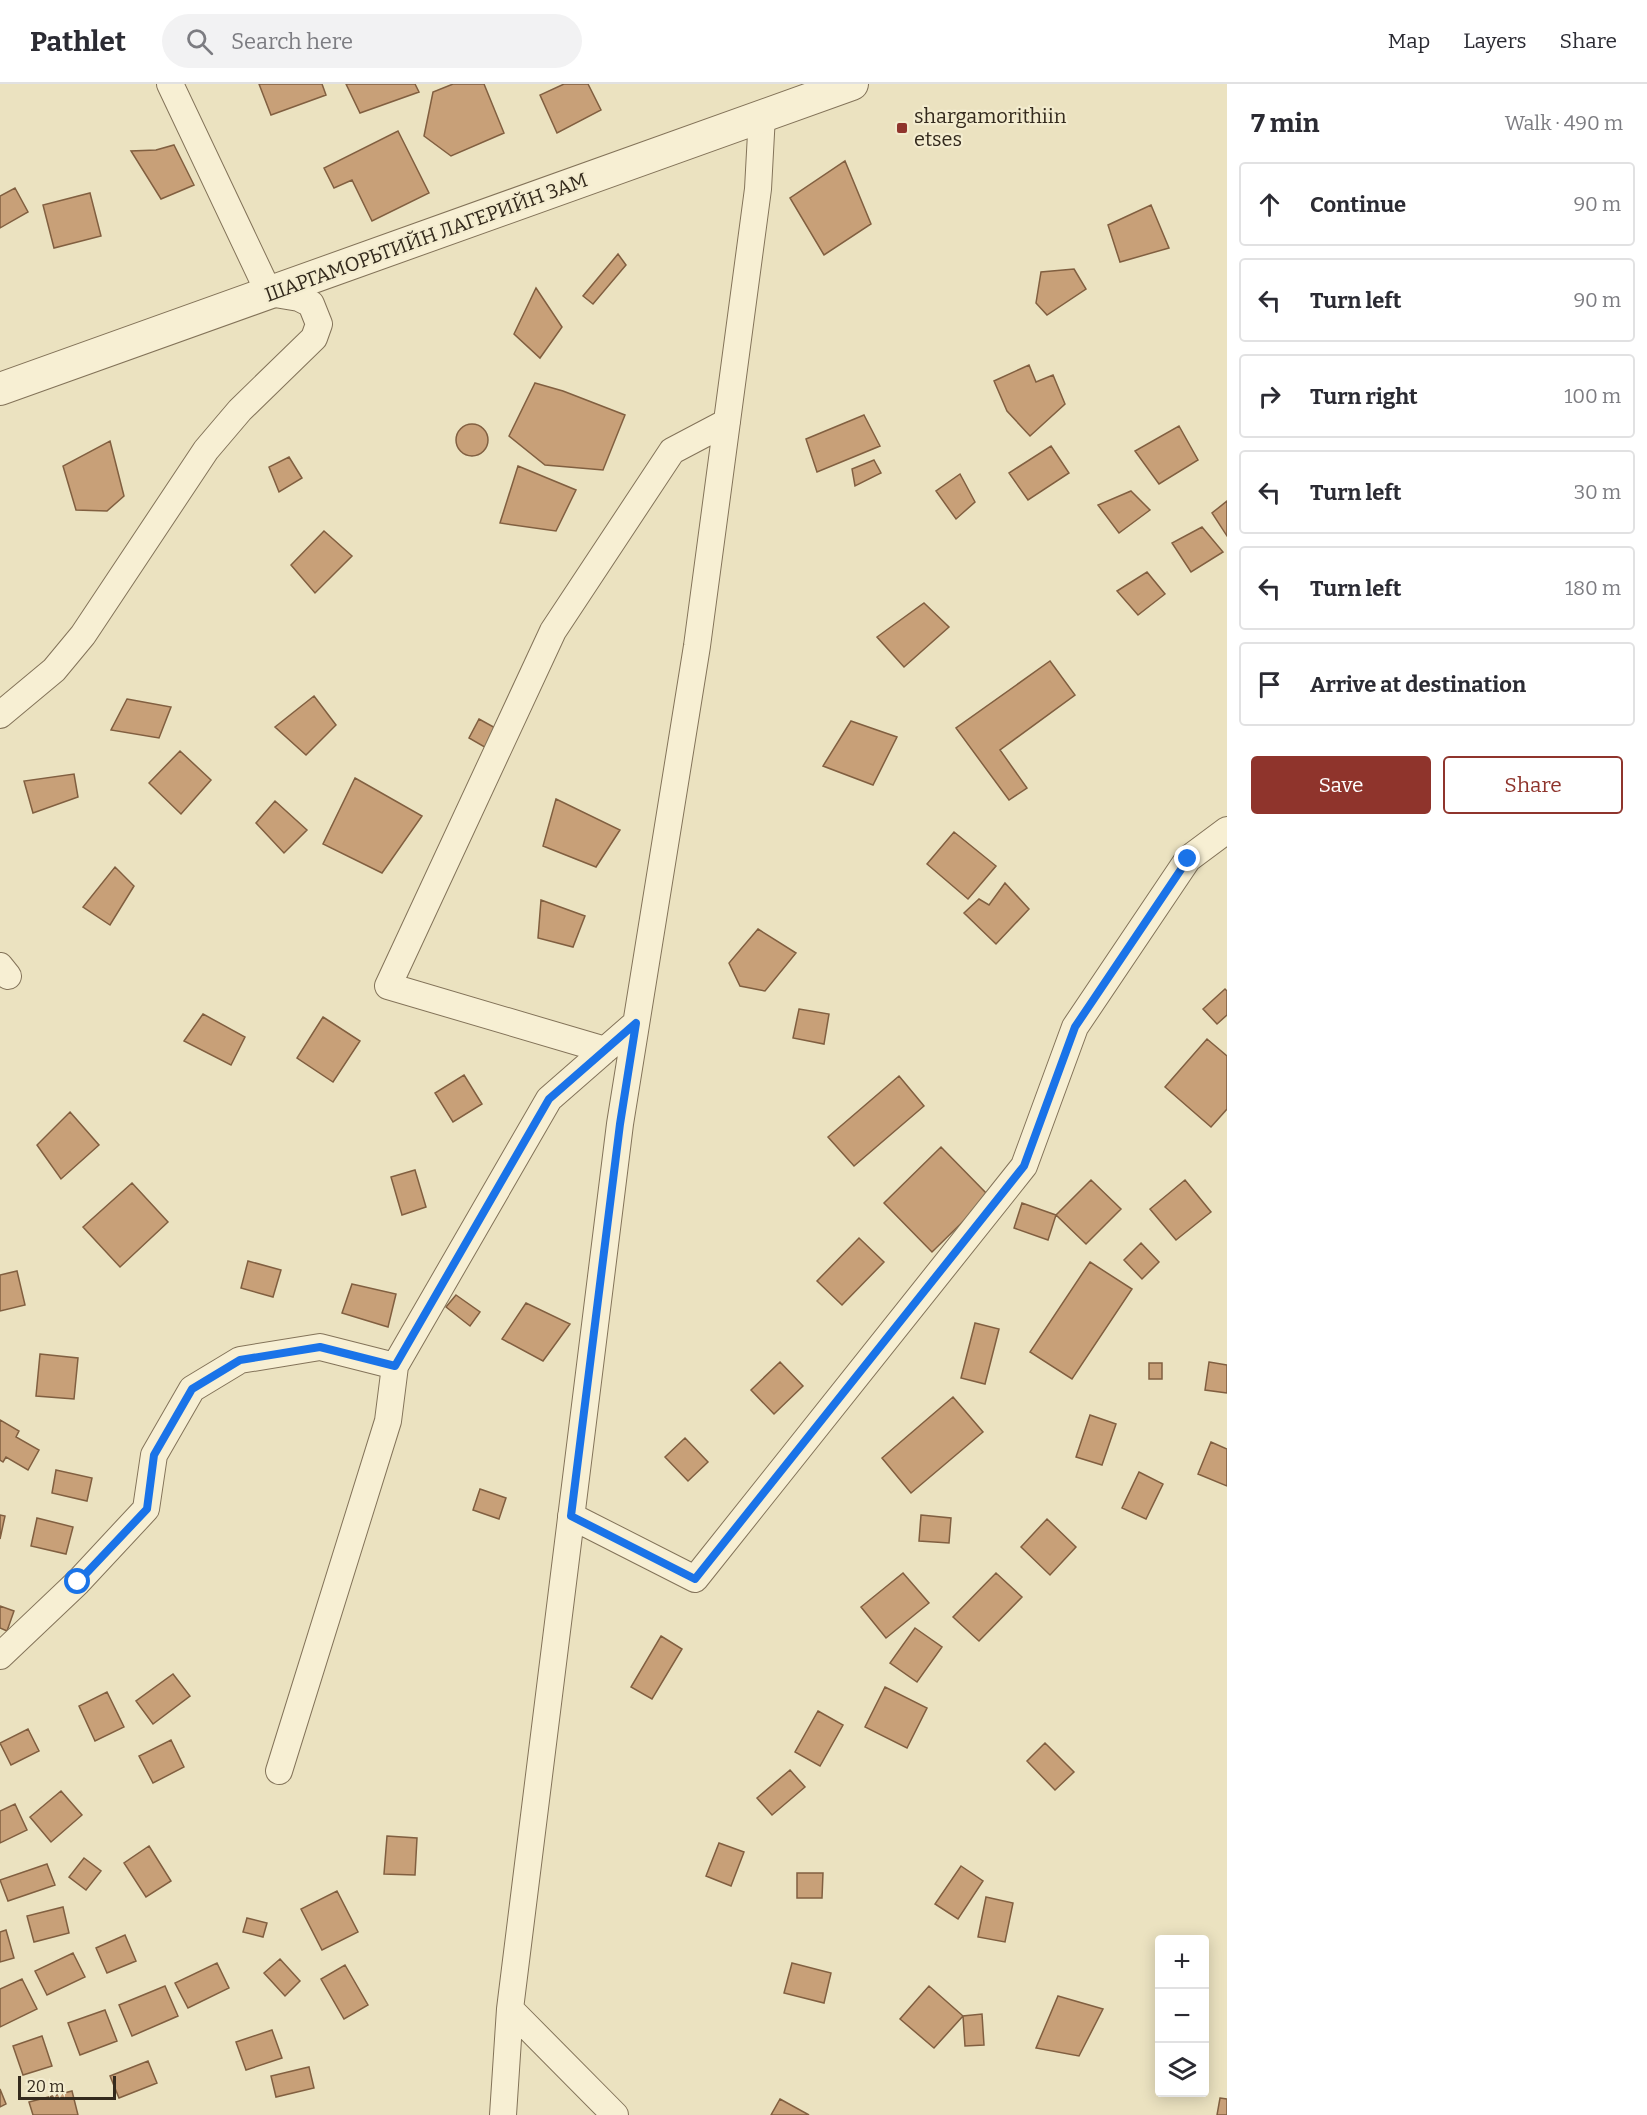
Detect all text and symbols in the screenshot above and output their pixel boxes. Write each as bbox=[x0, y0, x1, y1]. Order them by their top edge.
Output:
search box bbox=[162, 14, 582, 68]
text: Pathlet bbox=[30, 25, 126, 58]
icon: search bbox=[183, 25, 216, 58]
text: Search here bbox=[231, 28, 353, 55]
text: Map bbox=[1388, 28, 1430, 54]
text: Layers bbox=[1463, 28, 1527, 54]
text: Share bbox=[1560, 28, 1617, 54]
place label: shargamorithiin etses bbox=[914, 104, 1067, 151]
text: 7 min bbox=[1251, 108, 1319, 139]
text: Walk · 490 m bbox=[1505, 111, 1623, 135]
marker: shargamorithiin etses bbox=[895, 121, 909, 135]
street label: ШАРГАМОРЬТИЙН ЛАГЕРИЙН ЗАМ bbox=[261, 167, 591, 307]
icon: ahead bbox=[1253, 188, 1286, 221]
text: Continue bbox=[1310, 191, 1406, 218]
text: 90 m bbox=[1573, 192, 1621, 216]
icon: left bbox=[1253, 284, 1286, 317]
text: Turn left bbox=[1310, 287, 1402, 314]
text: 90 m bbox=[1573, 288, 1621, 312]
icon: right bbox=[1253, 380, 1286, 413]
text: Turn right bbox=[1310, 383, 1418, 410]
text: 100 m bbox=[1564, 384, 1621, 408]
icon: left bbox=[1253, 476, 1286, 509]
text: Turn left bbox=[1310, 479, 1402, 506]
text: 30 m bbox=[1574, 480, 1621, 504]
icon: left bbox=[1253, 572, 1286, 605]
text: Turn left bbox=[1310, 575, 1402, 602]
text: 180 m bbox=[1565, 576, 1621, 600]
icon: arrive bbox=[1253, 668, 1286, 701]
text: Arrive at destination bbox=[1310, 671, 1526, 698]
button: Save bbox=[1251, 756, 1431, 814]
button: Share bbox=[1443, 756, 1623, 814]
route end bbox=[1174, 845, 1200, 871]
route start bbox=[64, 1568, 90, 1594]
map controls bbox=[1155, 1935, 1209, 2097]
button: + bbox=[1155, 1935, 1209, 1989]
button: − bbox=[1155, 1989, 1209, 2043]
button: layers bbox=[1155, 2043, 1209, 2097]
scale bar bbox=[18, 2073, 116, 2100]
text: 20 m bbox=[27, 2077, 64, 2096]

